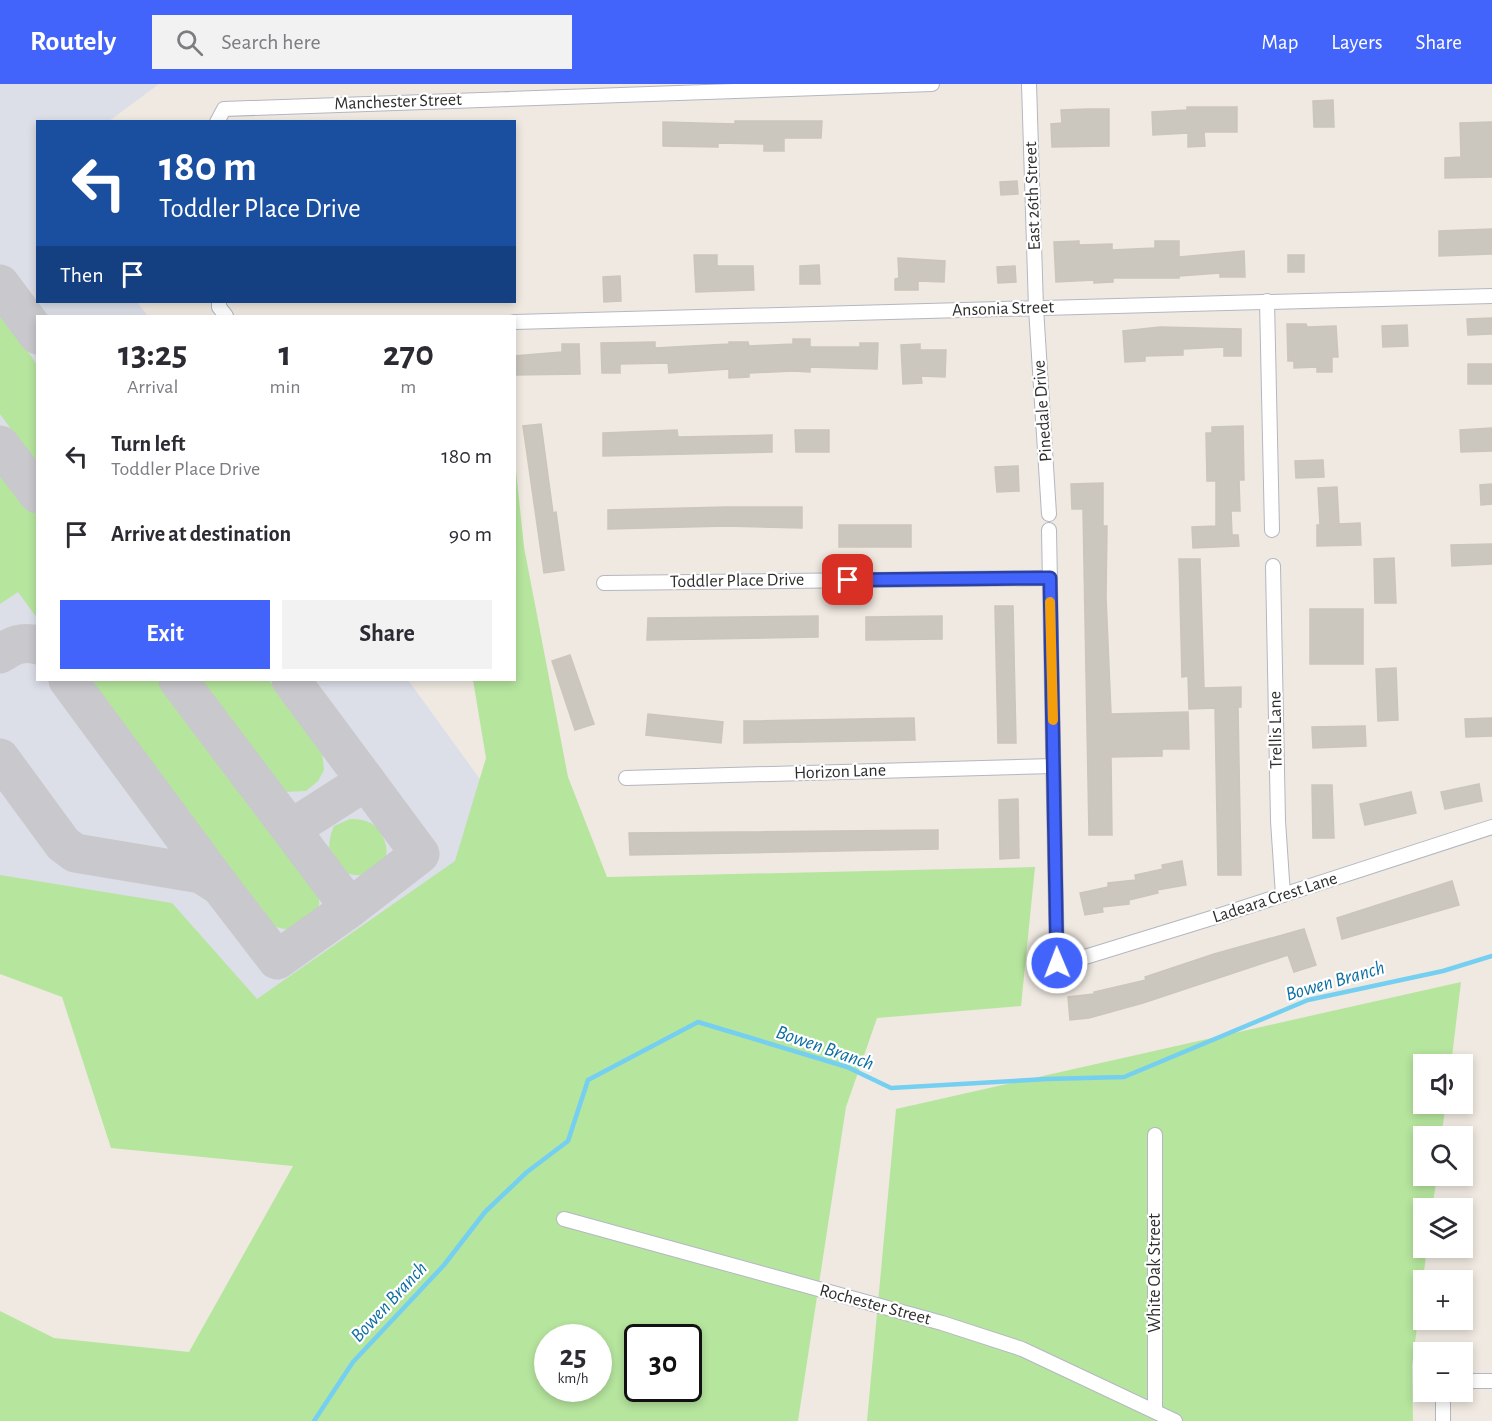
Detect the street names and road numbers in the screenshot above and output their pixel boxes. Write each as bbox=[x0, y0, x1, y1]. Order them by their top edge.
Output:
street label: Manchester Street bbox=[334, 91, 462, 113]
street label: East 26th Street bbox=[1022, 141, 1044, 251]
street label: Ansonia Street bbox=[952, 298, 1055, 320]
street label: Pinedale Drive bbox=[1030, 359, 1056, 463]
street label: Toddler Place Drive bbox=[670, 571, 804, 591]
street label: Trellis Lane bbox=[1266, 691, 1286, 769]
street label: Horizon Lane bbox=[794, 761, 886, 783]
street label: Ladeara Crest Lane bbox=[1210, 869, 1340, 927]
street label: White Oak Street bbox=[1146, 1213, 1164, 1333]
street label: Rochester Street bbox=[817, 1282, 933, 1329]

